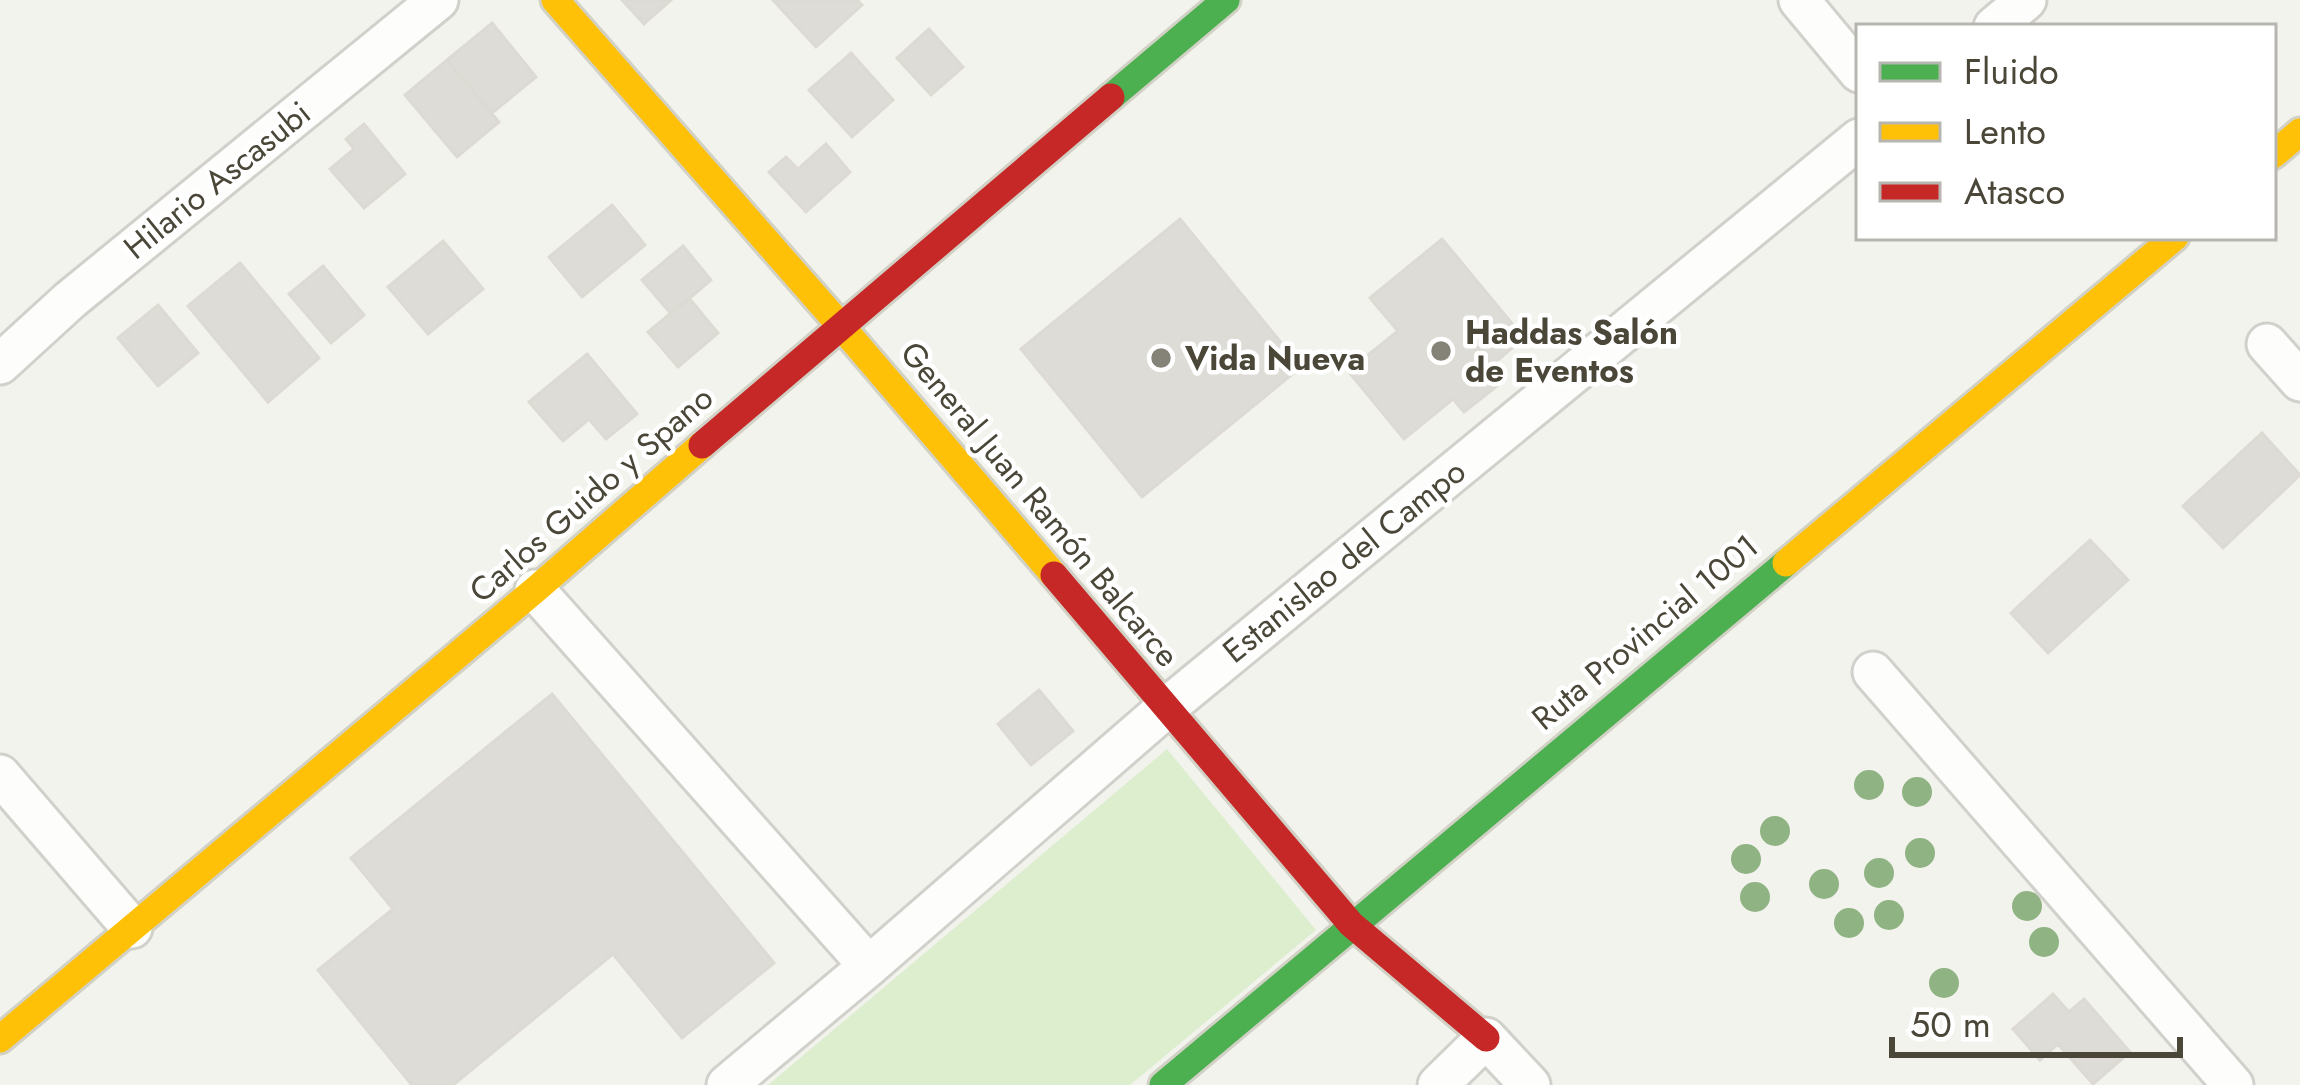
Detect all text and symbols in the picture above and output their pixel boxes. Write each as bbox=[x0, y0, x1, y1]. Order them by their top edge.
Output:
legend bbox=[1856, 24, 2276, 240]
text: Fluido bbox=[1964, 45, 2059, 97]
street label: Hilario Ascasubi bbox=[114, 90, 320, 270]
text: Lento bbox=[1964, 105, 2046, 157]
text: Atasco bbox=[1964, 165, 2065, 217]
place label: Haddas Salón de Eventos bbox=[1465, 309, 1678, 394]
street label: General Juan Ramón Balcarce bbox=[889, 331, 1191, 677]
place label: Vida Nueva bbox=[1184, 335, 1365, 382]
marker: Haddas Salón de Eventos bbox=[1428, 338, 1454, 364]
marker: Vida Nueva bbox=[1148, 345, 1174, 371]
street label: Carlos Guido y Spano bbox=[459, 375, 723, 613]
street label: Estanislao del Campo bbox=[1213, 448, 1475, 674]
street label: Ruta Provincial 1001 bbox=[1522, 523, 1768, 741]
scale bar bbox=[1892, 983, 2180, 1057]
text: 50 m bbox=[1910, 998, 1991, 1050]

